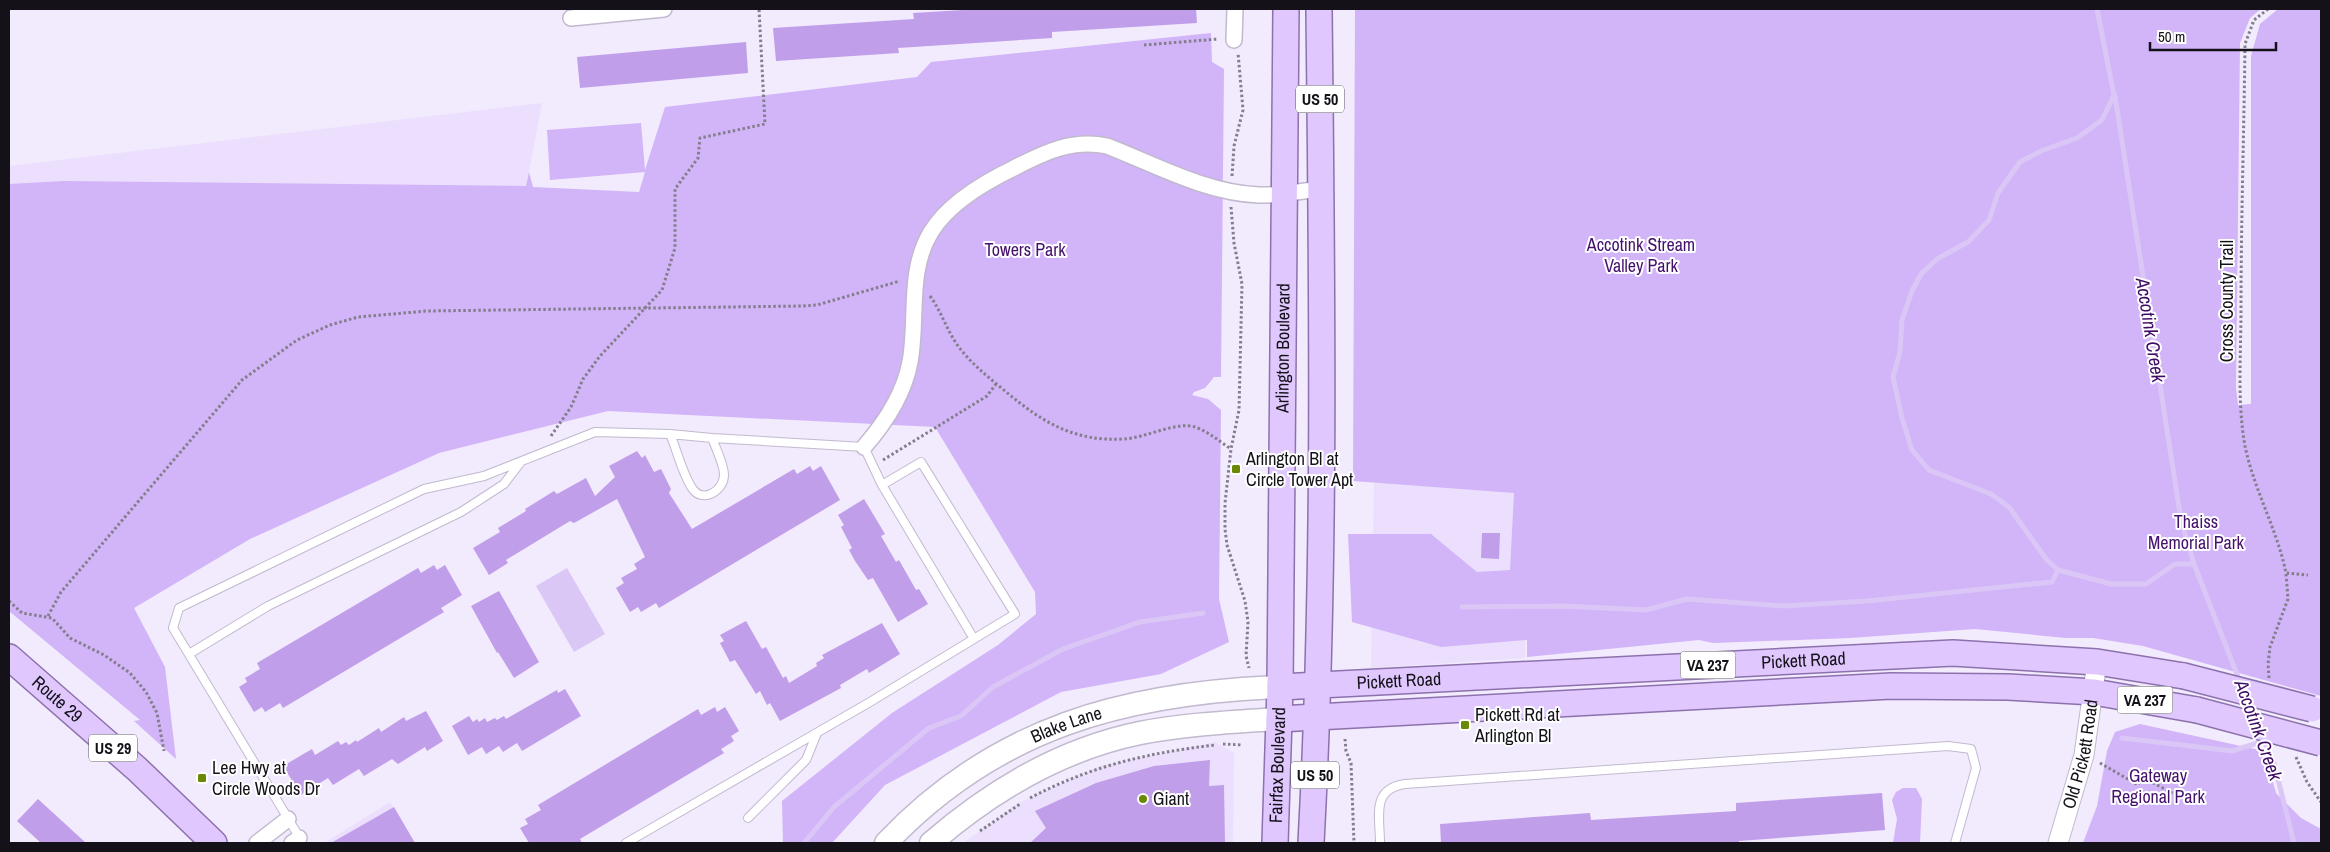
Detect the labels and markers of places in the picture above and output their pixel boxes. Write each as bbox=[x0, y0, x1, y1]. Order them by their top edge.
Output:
place label: Arlington Bl at Circle Tower Apt bbox=[1245, 446, 1353, 492]
marker: Arlington Bl at Circle Tower Apt bbox=[1230, 463, 1242, 475]
place label: Pickett Rd at Arlington Bl bbox=[1474, 702, 1560, 748]
marker: Pickett Rd at Arlington Bl bbox=[1459, 719, 1471, 731]
place label: Lee Hwy at Circle Woods Dr bbox=[212, 755, 320, 801]
marker: Lee Hwy at Circle Woods Dr bbox=[196, 772, 208, 784]
place label: Giant bbox=[1153, 786, 1189, 811]
marker: Giant bbox=[1137, 793, 1149, 805]

